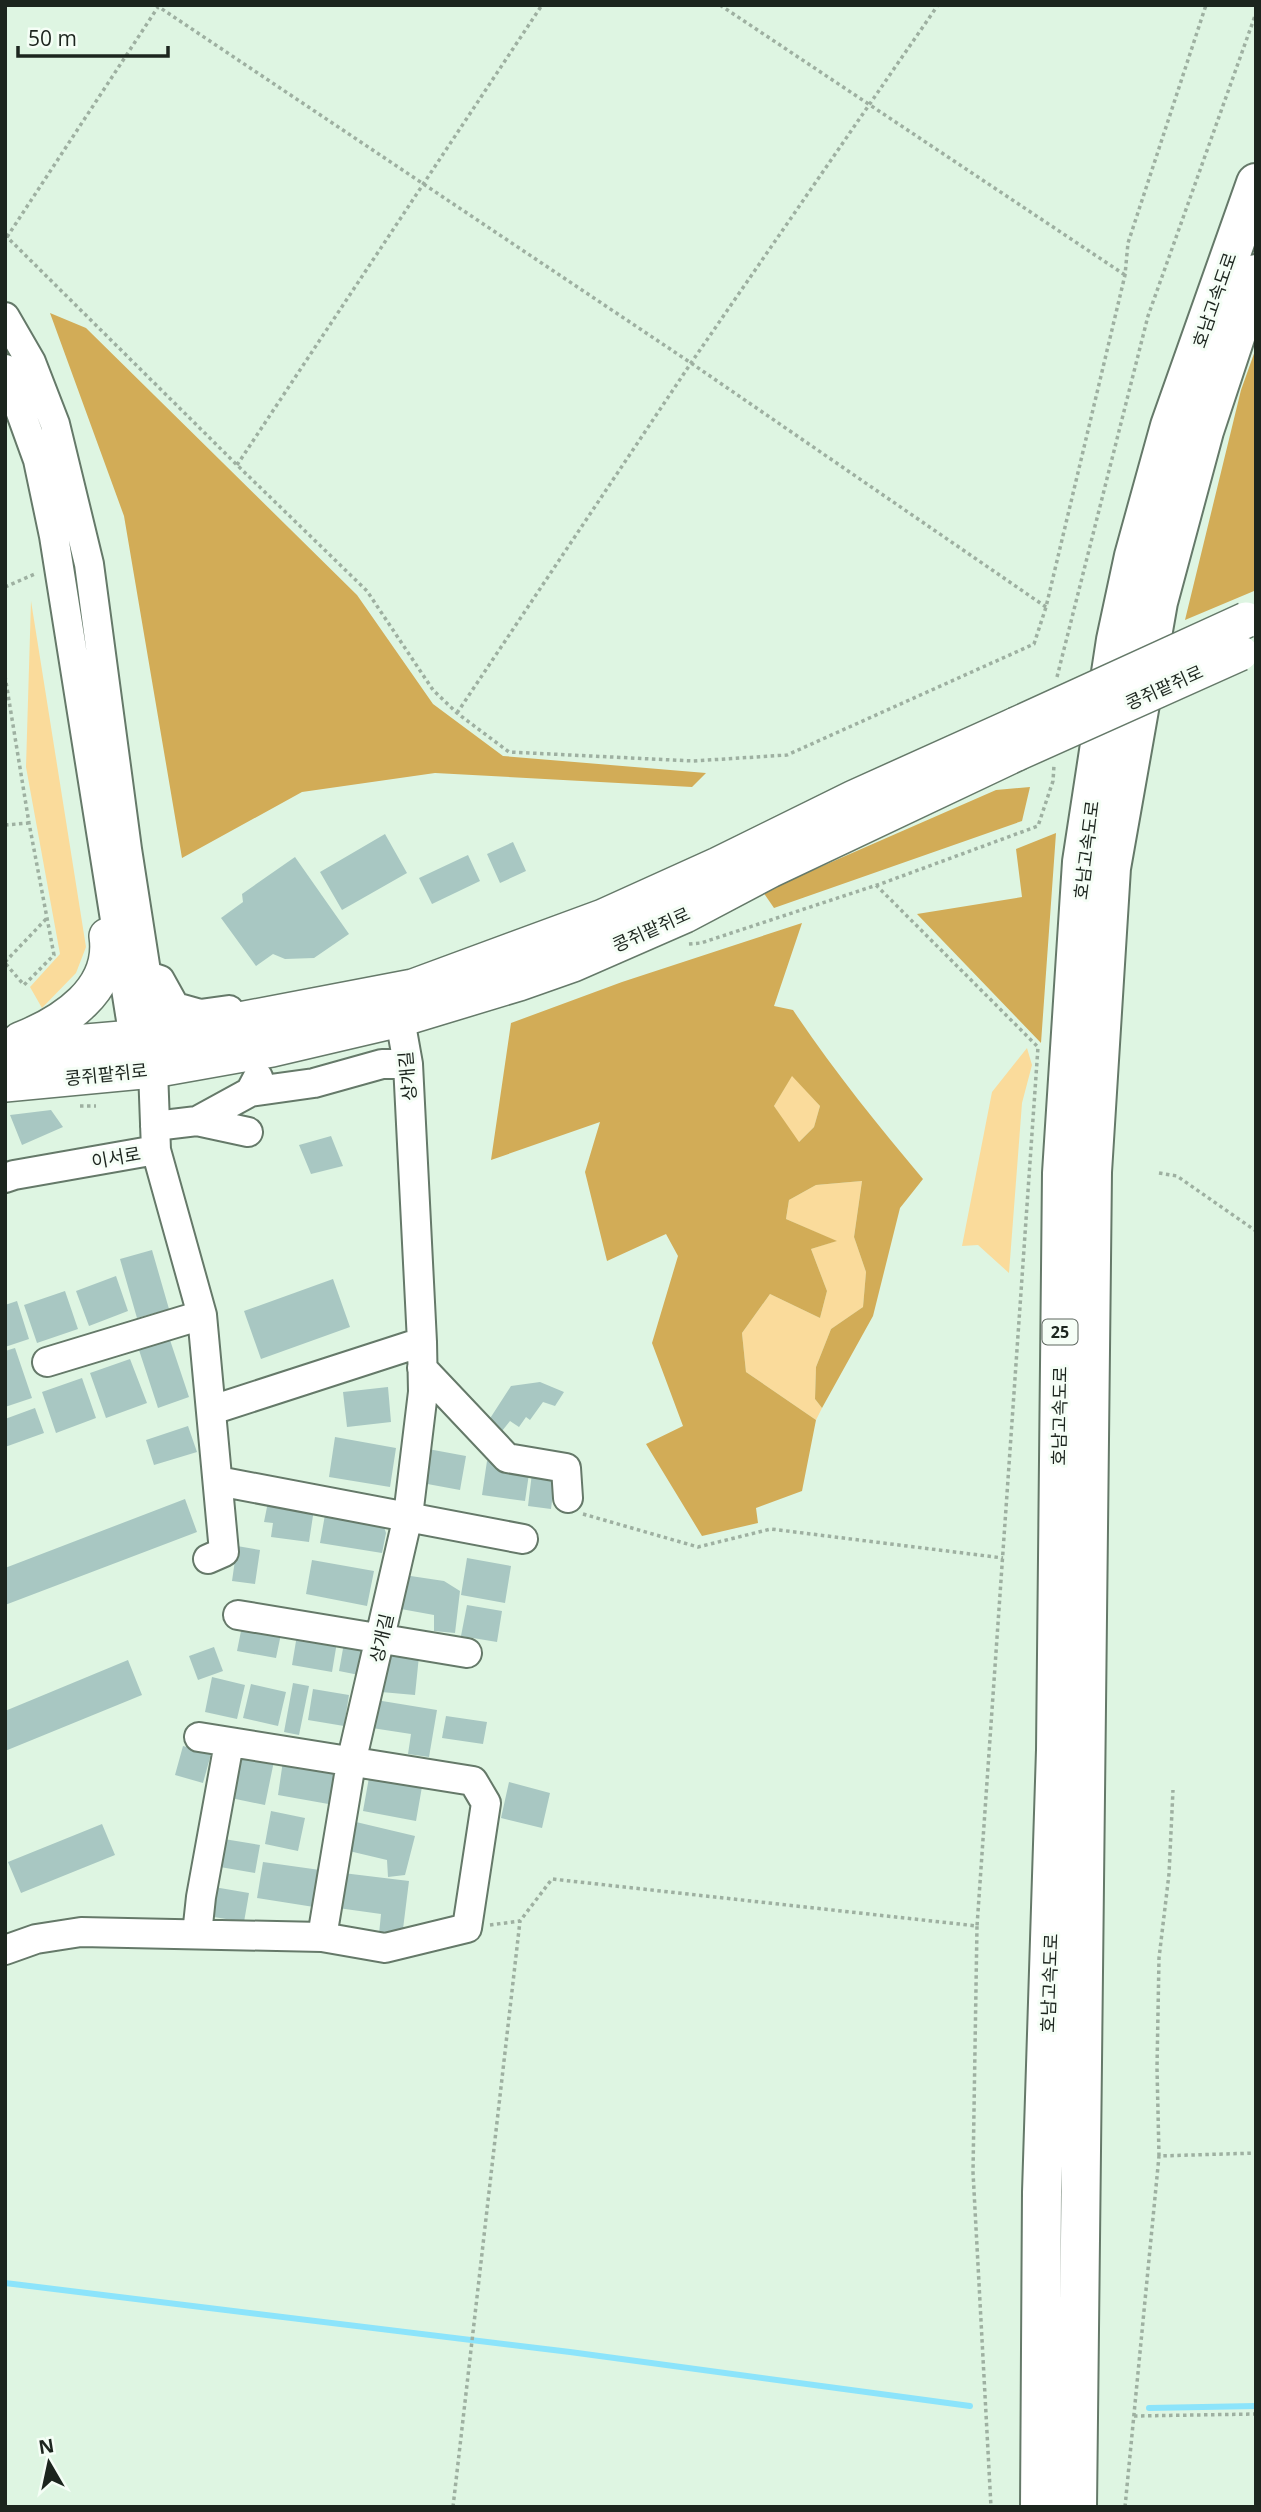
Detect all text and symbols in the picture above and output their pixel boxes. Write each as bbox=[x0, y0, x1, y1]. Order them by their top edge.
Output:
scale bar bbox=[18, 14, 168, 58]
text: 50 m bbox=[28, 24, 77, 52]
street label: 호남고속도로 bbox=[1186, 249, 1242, 351]
street label: 콩쥐팥쥐로 bbox=[1121, 659, 1207, 715]
street label: 호남고속도로 bbox=[1068, 799, 1104, 901]
street label: 콩쥐팥쥐로 bbox=[608, 901, 694, 957]
street label: 상개길 bbox=[393, 1050, 421, 1102]
street label: 콩쥐팥쥐로 bbox=[64, 1058, 148, 1090]
street label: 이서로 bbox=[89, 1141, 143, 1173]
road number: 25 bbox=[1042, 1320, 1078, 1344]
street label: 호남고속도로 bbox=[1046, 1366, 1072, 1466]
street label: 상개길 bbox=[364, 1611, 398, 1665]
street label: 호남고속도로 bbox=[1035, 1933, 1063, 2033]
north arrow bbox=[14, 2428, 84, 2498]
text: N bbox=[37, 2432, 56, 2460]

